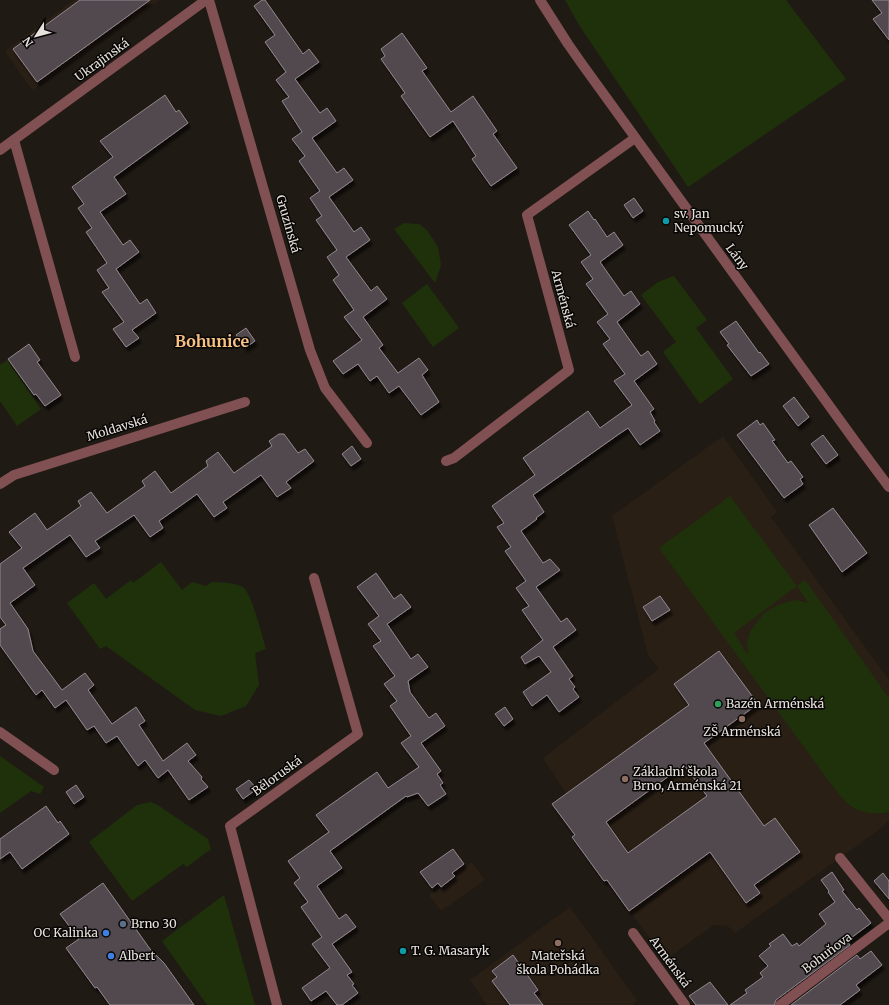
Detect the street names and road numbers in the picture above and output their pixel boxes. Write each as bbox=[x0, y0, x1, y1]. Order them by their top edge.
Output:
street label: Ukrajinská bbox=[72, 35, 132, 84]
street label: Gruzínská bbox=[273, 193, 304, 255]
street label: Lány bbox=[723, 241, 752, 273]
street label: Arménská bbox=[548, 267, 579, 330]
street label: Moldavská bbox=[85, 411, 149, 444]
street label: Běloruská bbox=[249, 752, 305, 799]
street label: Bohuňova bbox=[799, 929, 855, 976]
street label: Arménská bbox=[646, 932, 694, 991]

